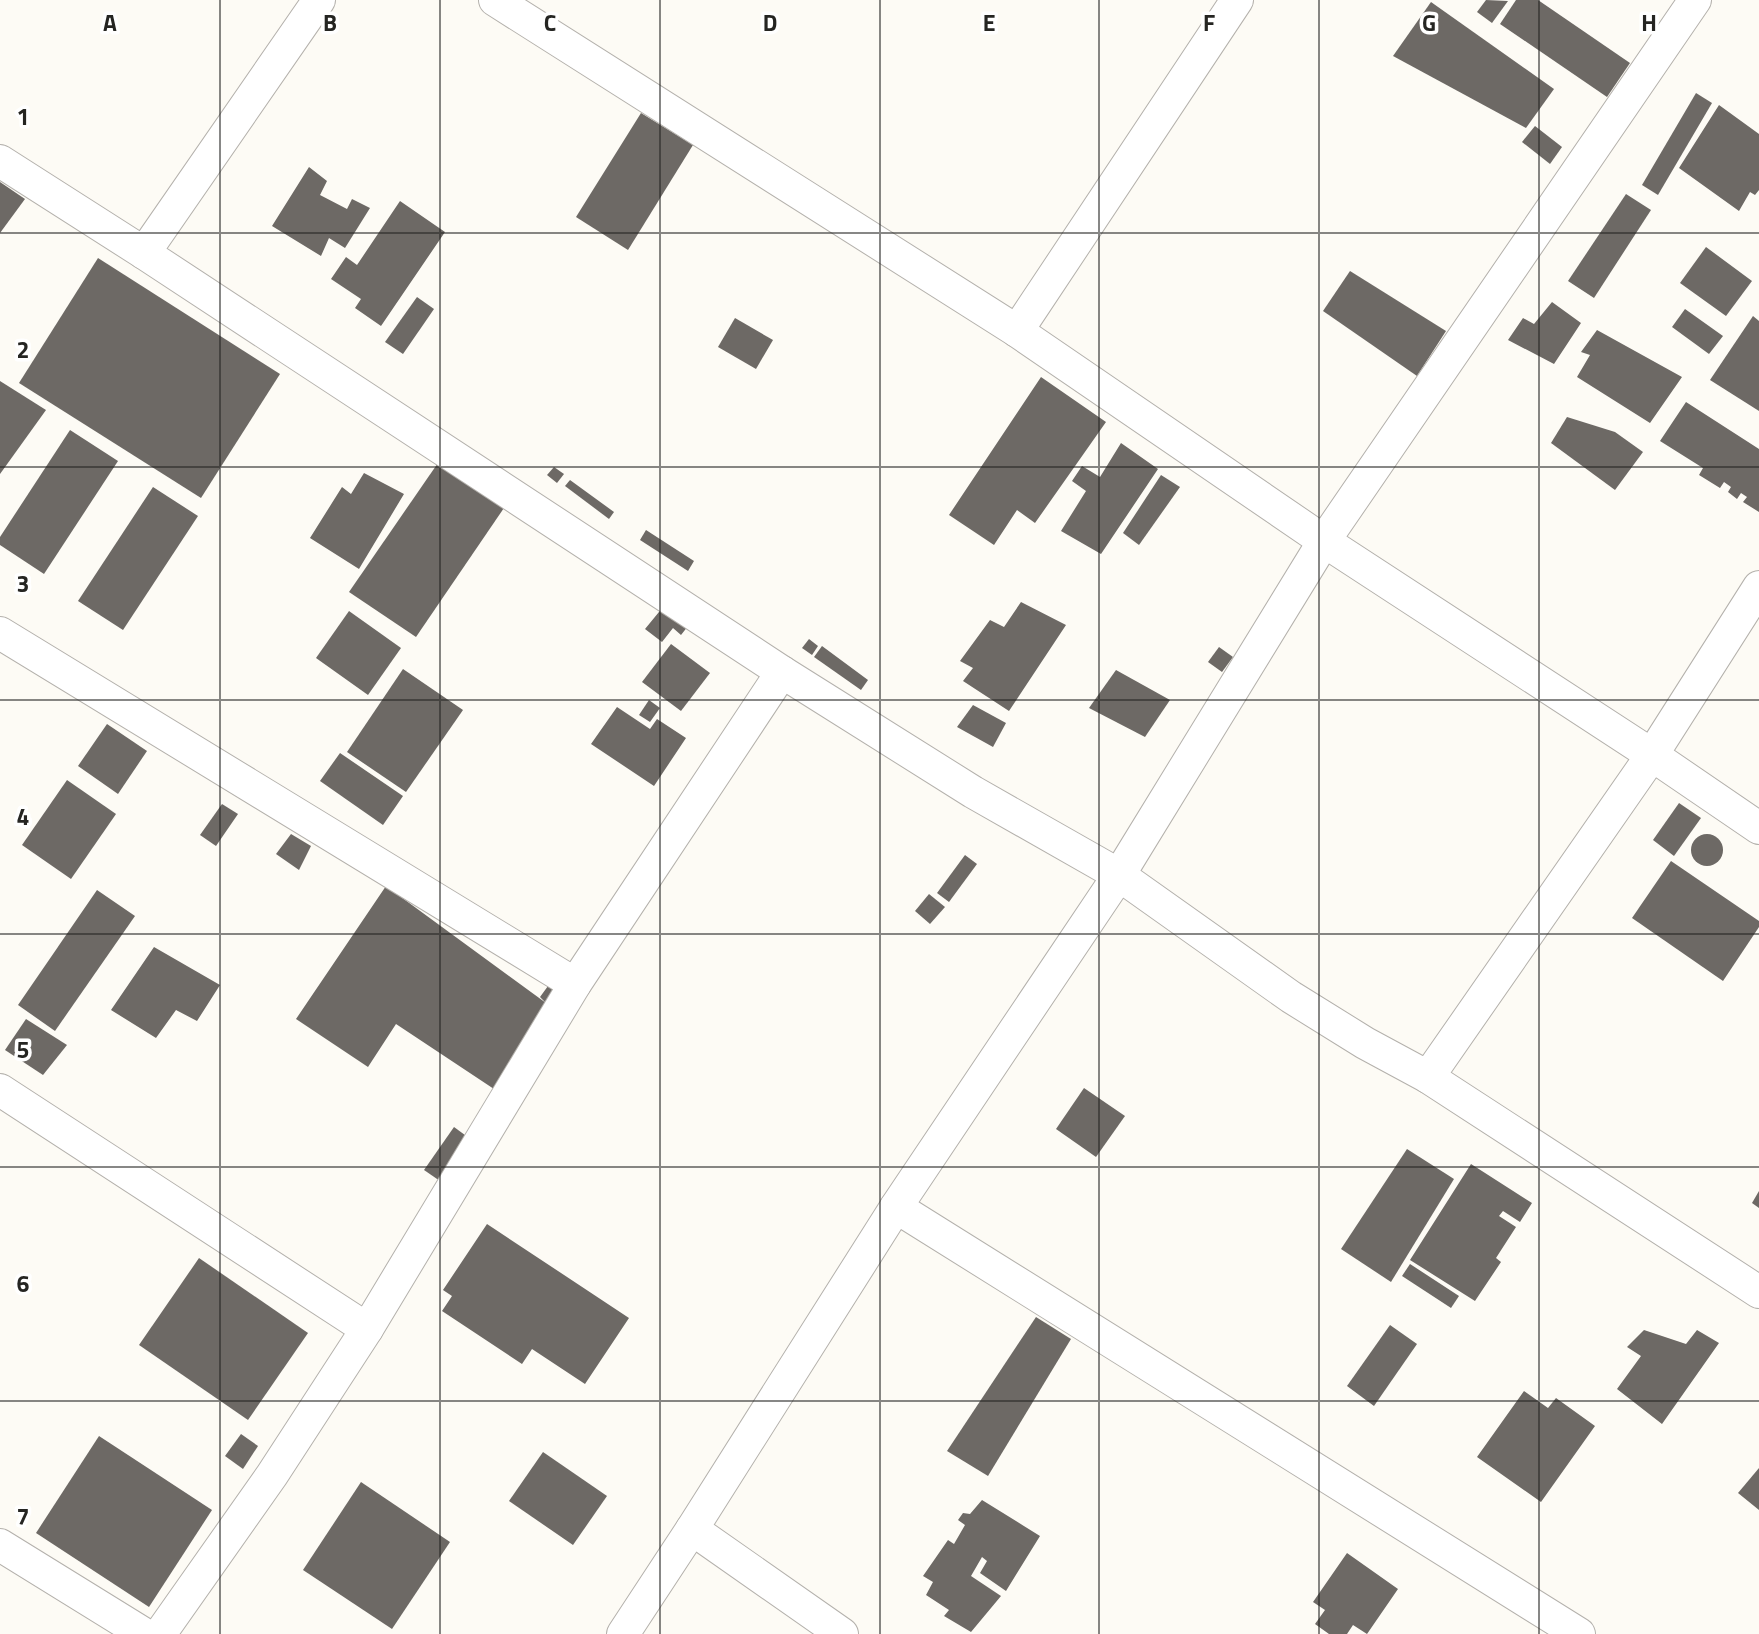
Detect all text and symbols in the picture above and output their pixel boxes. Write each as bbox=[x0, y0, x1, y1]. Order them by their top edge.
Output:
text: A bbox=[103, 5, 117, 40]
text: B bbox=[323, 5, 337, 40]
text: C bbox=[544, 5, 556, 40]
text: D bbox=[763, 5, 777, 40]
text: E bbox=[983, 5, 995, 40]
text: F bbox=[1203, 5, 1215, 40]
text: G bbox=[1422, 5, 1436, 40]
text: H bbox=[1641, 5, 1657, 40]
text: 1 bbox=[17, 99, 29, 134]
text: 2 bbox=[17, 332, 29, 367]
text: 3 bbox=[17, 566, 29, 601]
text: 4 bbox=[17, 799, 29, 834]
text: 5 bbox=[17, 1032, 29, 1067]
text: 6 bbox=[17, 1266, 30, 1301]
text: 7 bbox=[17, 1499, 29, 1534]

